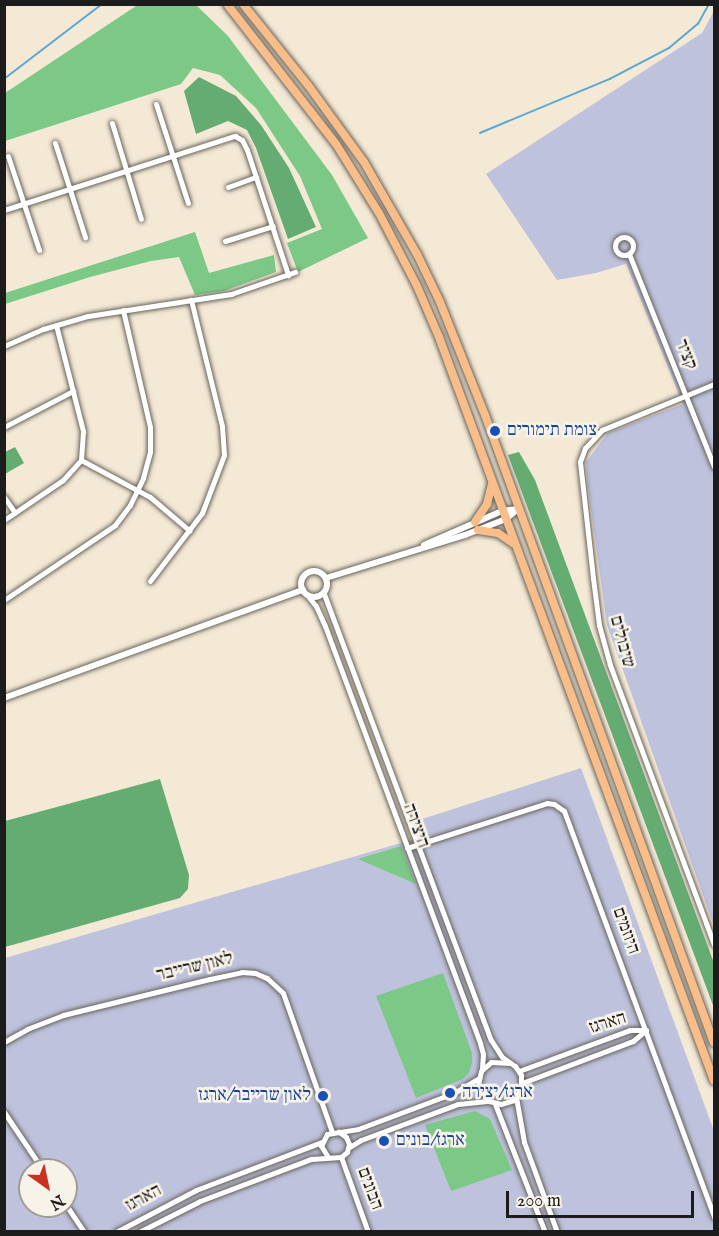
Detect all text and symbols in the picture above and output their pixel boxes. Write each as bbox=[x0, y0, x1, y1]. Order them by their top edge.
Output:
street label: קציר bbox=[669, 337, 701, 373]
place label: צומת תימורים bbox=[507, 420, 597, 442]
marker: צומת תימורים bbox=[488, 424, 502, 438]
street label: שיבולים bbox=[604, 614, 638, 670]
street label: היצירה bbox=[397, 801, 433, 851]
street label: היוזמים bbox=[607, 905, 643, 957]
street label: לאון שרייבר bbox=[155, 949, 235, 987]
street label: הארגז bbox=[587, 1008, 629, 1040]
place label: ארגז/יצירה bbox=[462, 1082, 533, 1104]
place label: לאון שרייבר/ארגז bbox=[198, 1085, 311, 1107]
marker: ארגז/יצירה bbox=[443, 1086, 457, 1100]
marker: לאון שרייבר/ארגז bbox=[316, 1089, 330, 1103]
place label: ארגז/בונים bbox=[396, 1130, 465, 1152]
marker: ארגז/בונים bbox=[377, 1134, 391, 1148]
north arrow bbox=[18, 1158, 78, 1218]
street label: הבונים bbox=[351, 1165, 387, 1213]
scale bar bbox=[509, 1179, 696, 1217]
street label: הארגז bbox=[122, 1181, 166, 1217]
text: N bbox=[45, 1189, 68, 1214]
text: 200 m bbox=[517, 1190, 561, 1213]

